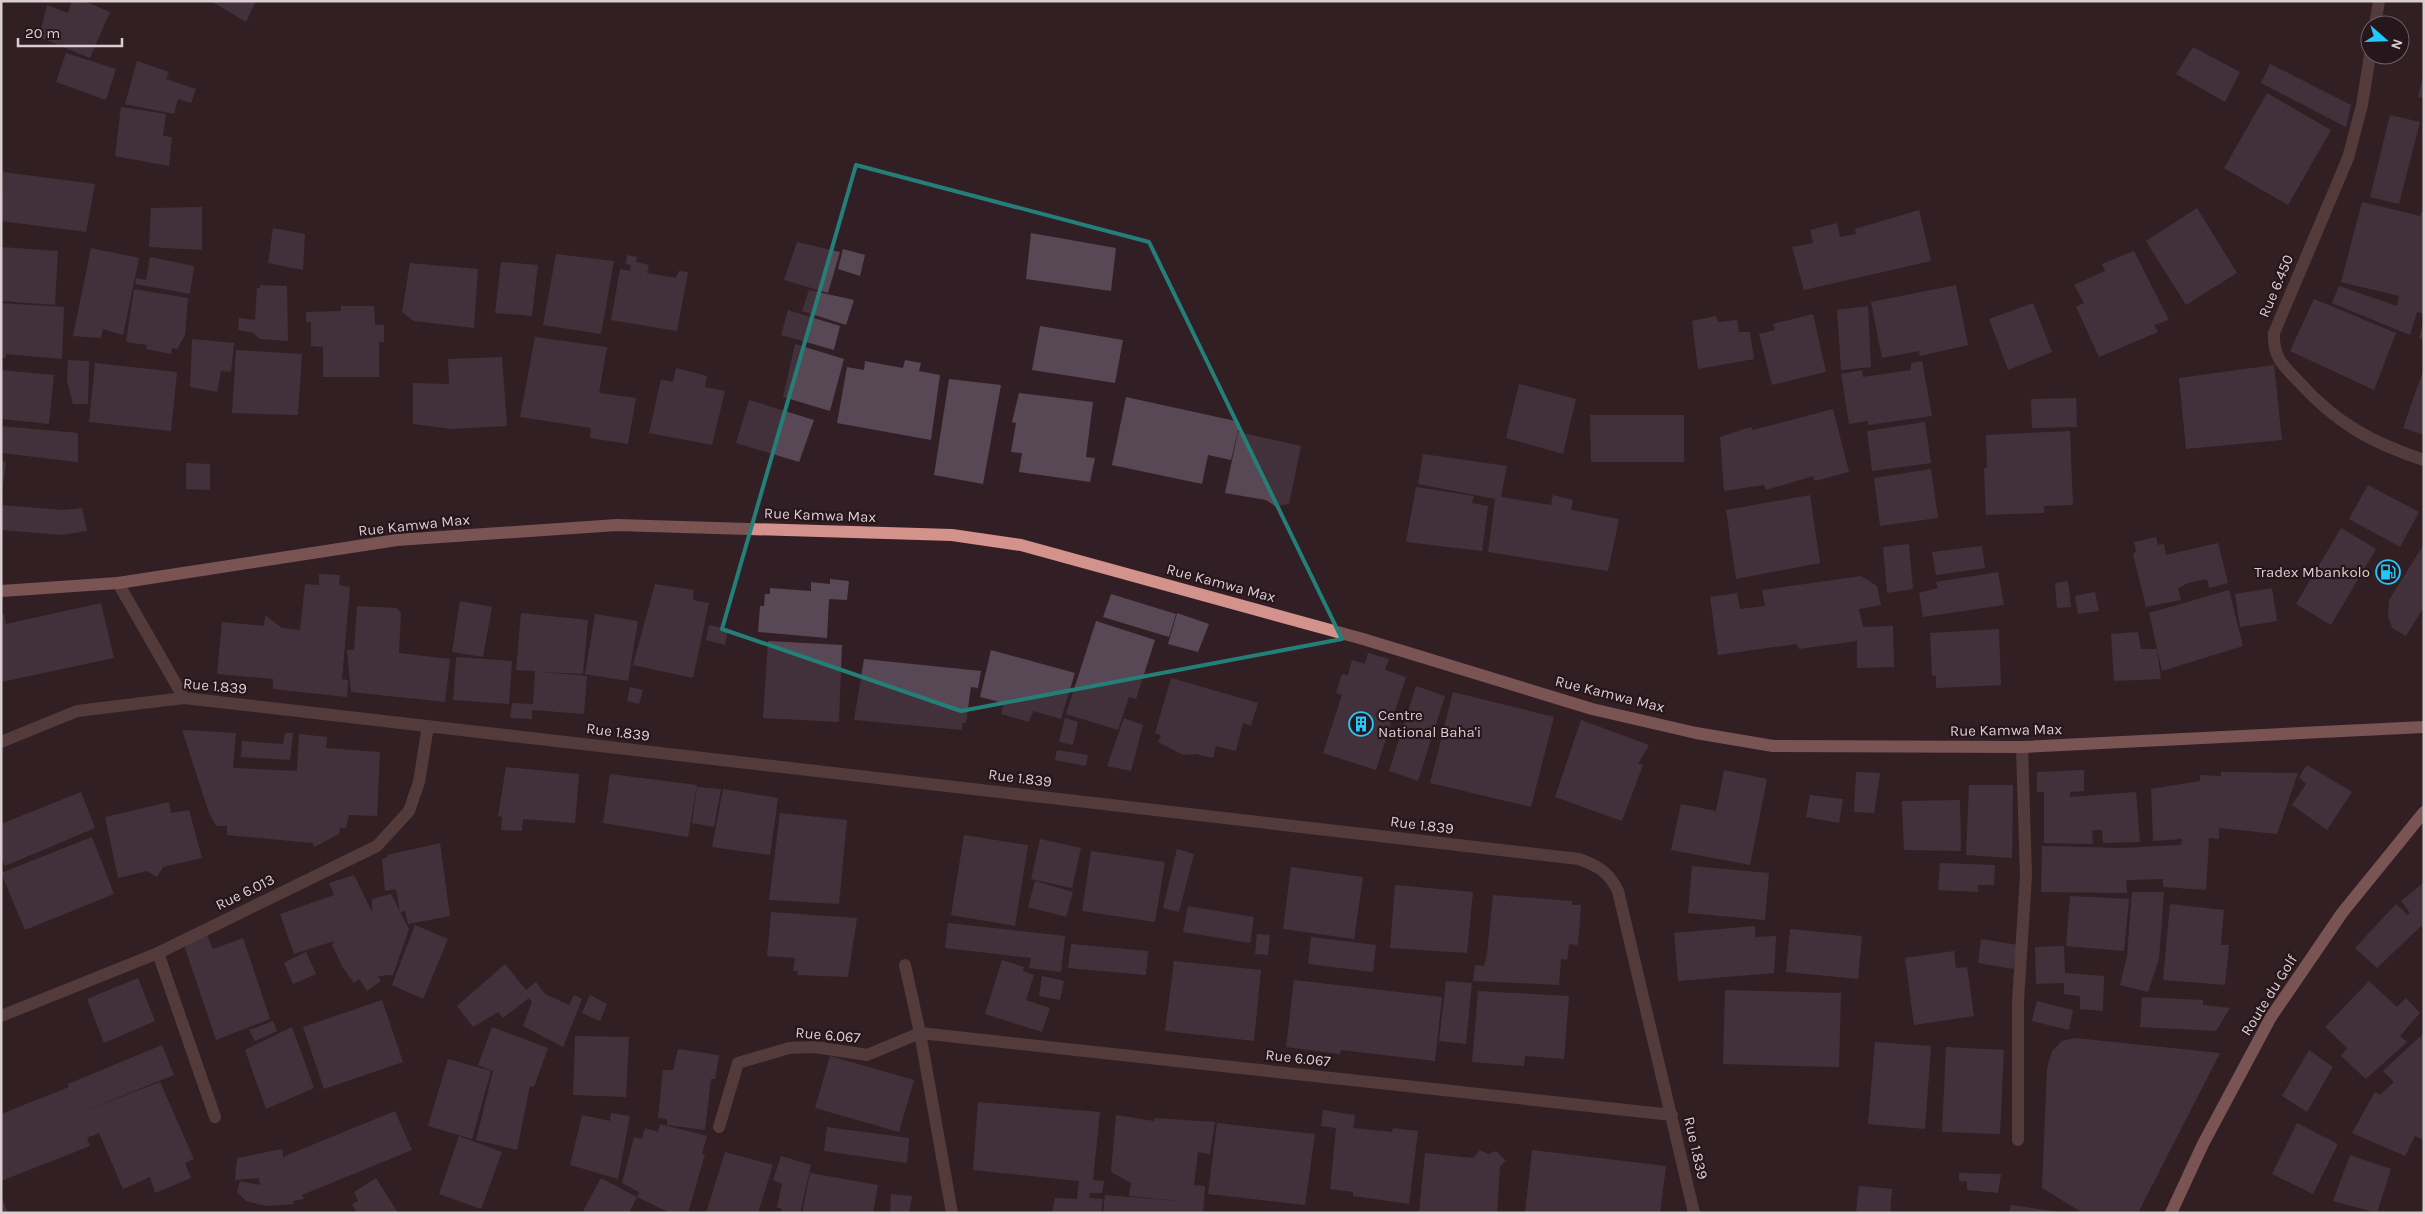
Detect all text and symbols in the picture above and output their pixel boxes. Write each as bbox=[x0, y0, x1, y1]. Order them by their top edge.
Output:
scale bar bbox=[18, 15, 121, 47]
north arrow bbox=[2360, 15, 2410, 65]
text: 20 m bbox=[25, 24, 60, 42]
text: N bbox=[2387, 37, 2406, 52]
street label: Rue 6.450 bbox=[2255, 252, 2297, 320]
street label: Rue Kamwa Max bbox=[764, 504, 877, 526]
street label: Rue Kamwa Max bbox=[357, 510, 471, 540]
fuel station icon: Tradex Mbankolo bbox=[2375, 559, 2401, 585]
street label: Rue Kamwa Max bbox=[1164, 560, 1278, 606]
place label: Tradex Mbankolo bbox=[2254, 563, 2370, 581]
street label: Rue Kamwa Max bbox=[1553, 672, 1667, 716]
street label: Rue 1.839 bbox=[182, 674, 248, 698]
place label: Centre National Baha'i bbox=[1378, 706, 1481, 741]
building icon: Centre National Baha'i bbox=[1348, 711, 1374, 737]
street label: Rue 1.839 bbox=[585, 719, 651, 745]
street label: Rue Kamwa Max bbox=[1950, 720, 2063, 740]
street label: Rue 1.839 bbox=[987, 765, 1053, 791]
street label: Rue 1.839 bbox=[1389, 812, 1455, 838]
street label: Rue 6.013 bbox=[213, 870, 277, 914]
street label: Route du Golf bbox=[2237, 950, 2301, 1039]
street label: Rue 6.067 bbox=[795, 1023, 861, 1047]
street label: Rue 6.067 bbox=[1265, 1046, 1331, 1070]
street label: Rue 1.839 bbox=[1680, 1115, 1712, 1181]

